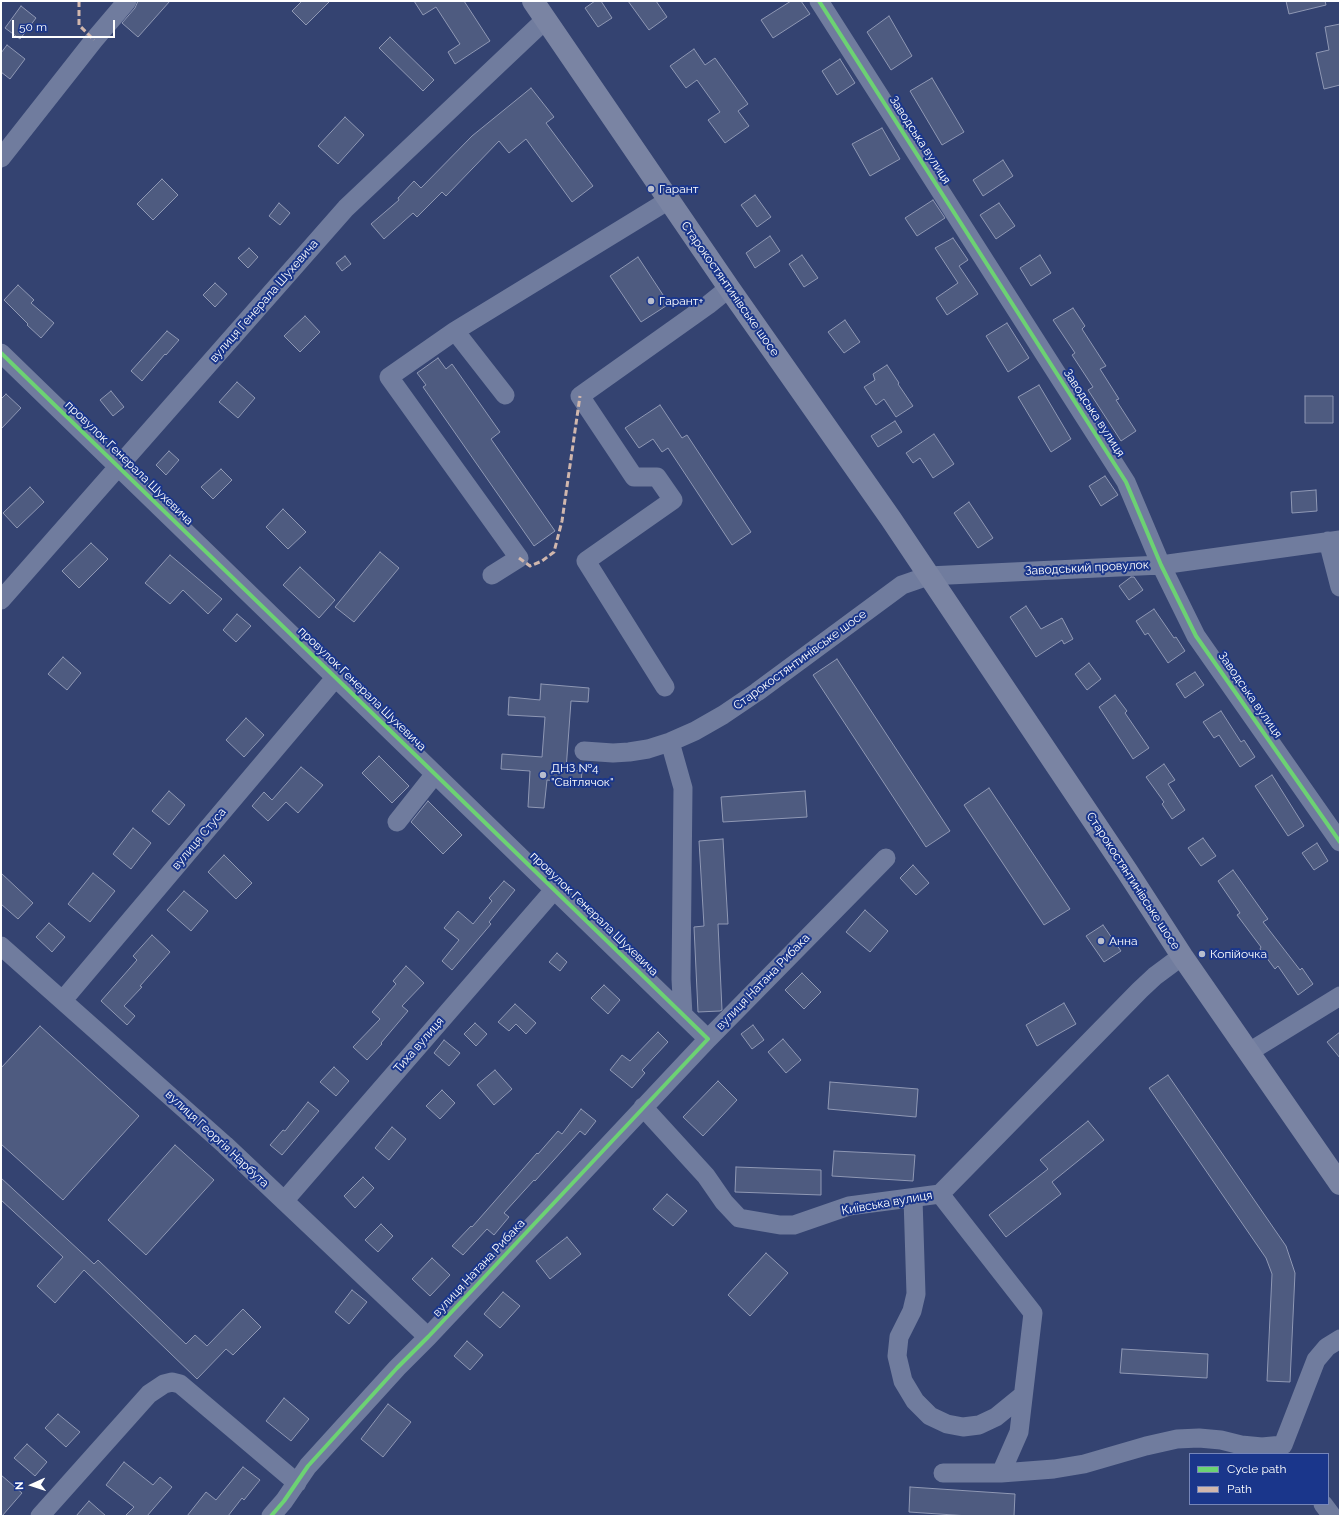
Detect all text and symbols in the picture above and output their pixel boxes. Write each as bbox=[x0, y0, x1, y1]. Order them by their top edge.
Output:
scale bar bbox=[14, 12, 117, 38]
text: 50 m bbox=[19, 20, 47, 34]
street label: Заводська вулиця bbox=[886, 93, 954, 187]
place label: Гарант bbox=[659, 182, 698, 196]
marker: Гарант bbox=[646, 184, 656, 194]
street label: Старокостянтинівське шосе bbox=[678, 219, 782, 359]
street label: вулиця Генерала Шухевича bbox=[207, 237, 321, 365]
place label: Гарант+ bbox=[659, 294, 703, 308]
marker: Гарант+ bbox=[646, 296, 656, 306]
street label: Заводська вулиця bbox=[1060, 366, 1128, 460]
street label: провулок Генерала Шухевича bbox=[62, 398, 196, 528]
street label: Заводський провулок bbox=[1025, 558, 1149, 578]
street label: Старокостянтинівське шосе bbox=[731, 607, 869, 713]
street label: провулок Генерала Шухевича bbox=[295, 624, 429, 754]
street label: Заводська вулиця bbox=[1215, 649, 1285, 741]
place label: ДНЗ №4 "Світлячок" bbox=[551, 761, 614, 789]
marker: ДНЗ №4 "Світлячок" bbox=[538, 770, 548, 780]
street label: вулиця Стуса bbox=[169, 805, 229, 873]
street label: Старокостянтинівське шосе bbox=[1083, 810, 1183, 952]
street label: провулок Генерала Шухевича bbox=[527, 849, 661, 979]
street label: вулиця Натана Рибака bbox=[713, 931, 813, 1033]
place label: Анна bbox=[1109, 934, 1138, 948]
marker: Анна bbox=[1096, 936, 1106, 946]
place label: Копійочка bbox=[1210, 947, 1267, 961]
marker: Копійочка bbox=[1197, 949, 1207, 959]
street label: Тиха вулиця bbox=[391, 1014, 447, 1076]
street label: вулиця Георгія Нарбута bbox=[162, 1087, 272, 1191]
street label: Київська вулиця bbox=[840, 1188, 934, 1218]
street label: вулиця Натана Рибака bbox=[430, 1216, 528, 1320]
legend bbox=[1189, 1453, 1329, 1505]
text: Cycle path bbox=[1227, 1462, 1286, 1476]
north arrow bbox=[12, 1465, 52, 1505]
text: N bbox=[13, 1481, 26, 1490]
text: Path bbox=[1227, 1482, 1252, 1496]

